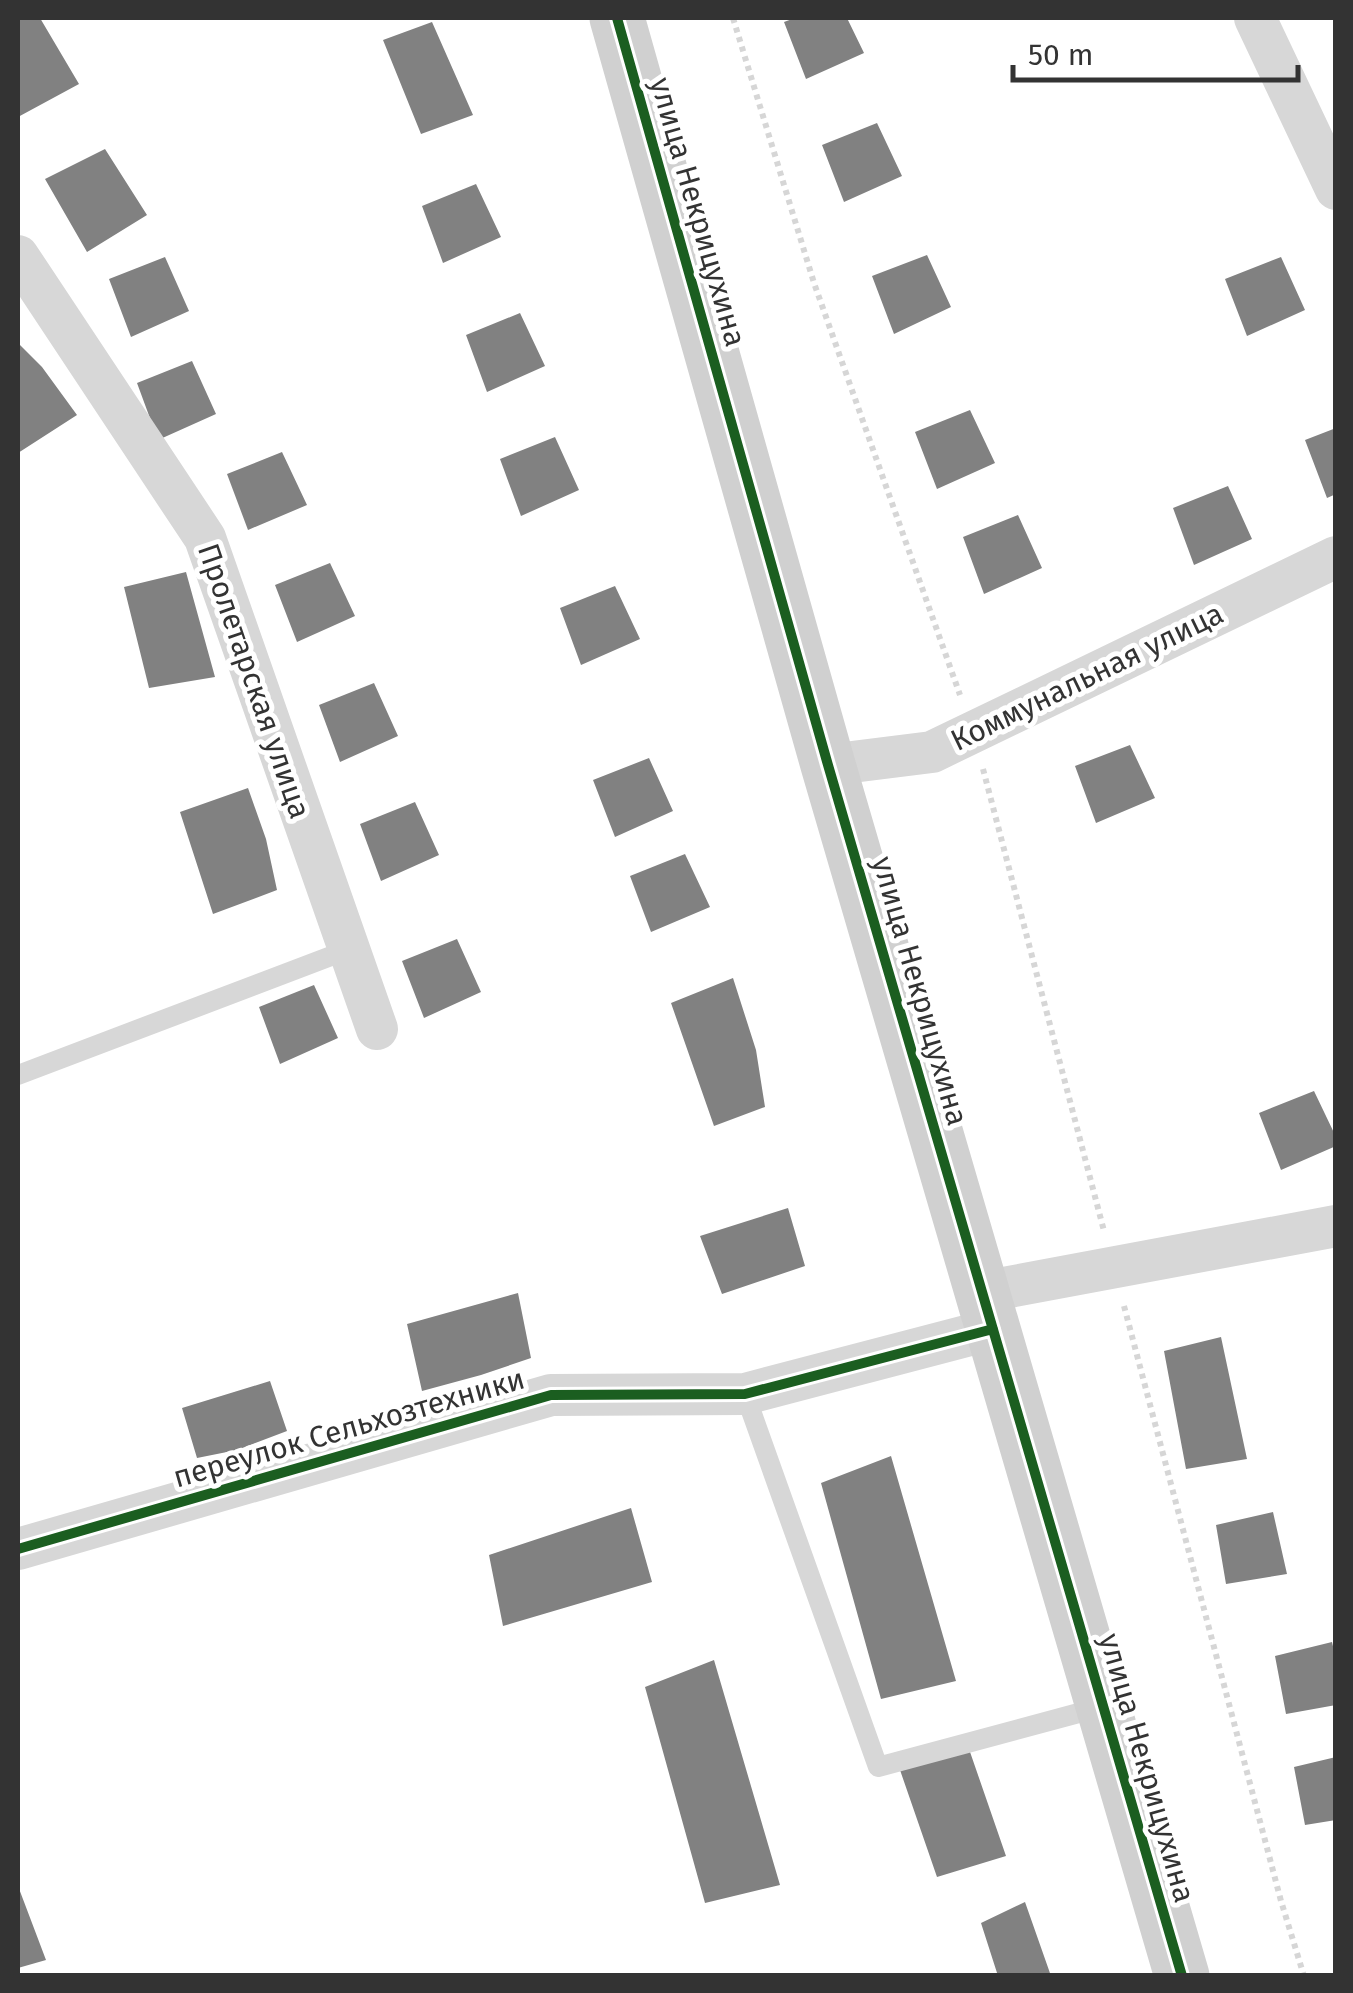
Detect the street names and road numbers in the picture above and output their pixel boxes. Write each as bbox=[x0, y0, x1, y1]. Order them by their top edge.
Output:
street label: улица Некрицухина bbox=[642, 73, 754, 351]
street label: Пролетарская улица bbox=[190, 539, 318, 823]
street label: Коммунальная улица bbox=[945, 595, 1229, 759]
street label: улица Некрицухина bbox=[864, 852, 976, 1130]
street label: переулок Сельхозтехники bbox=[169, 1361, 529, 1495]
street label: улица Некрицухина bbox=[1091, 1629, 1203, 1907]

